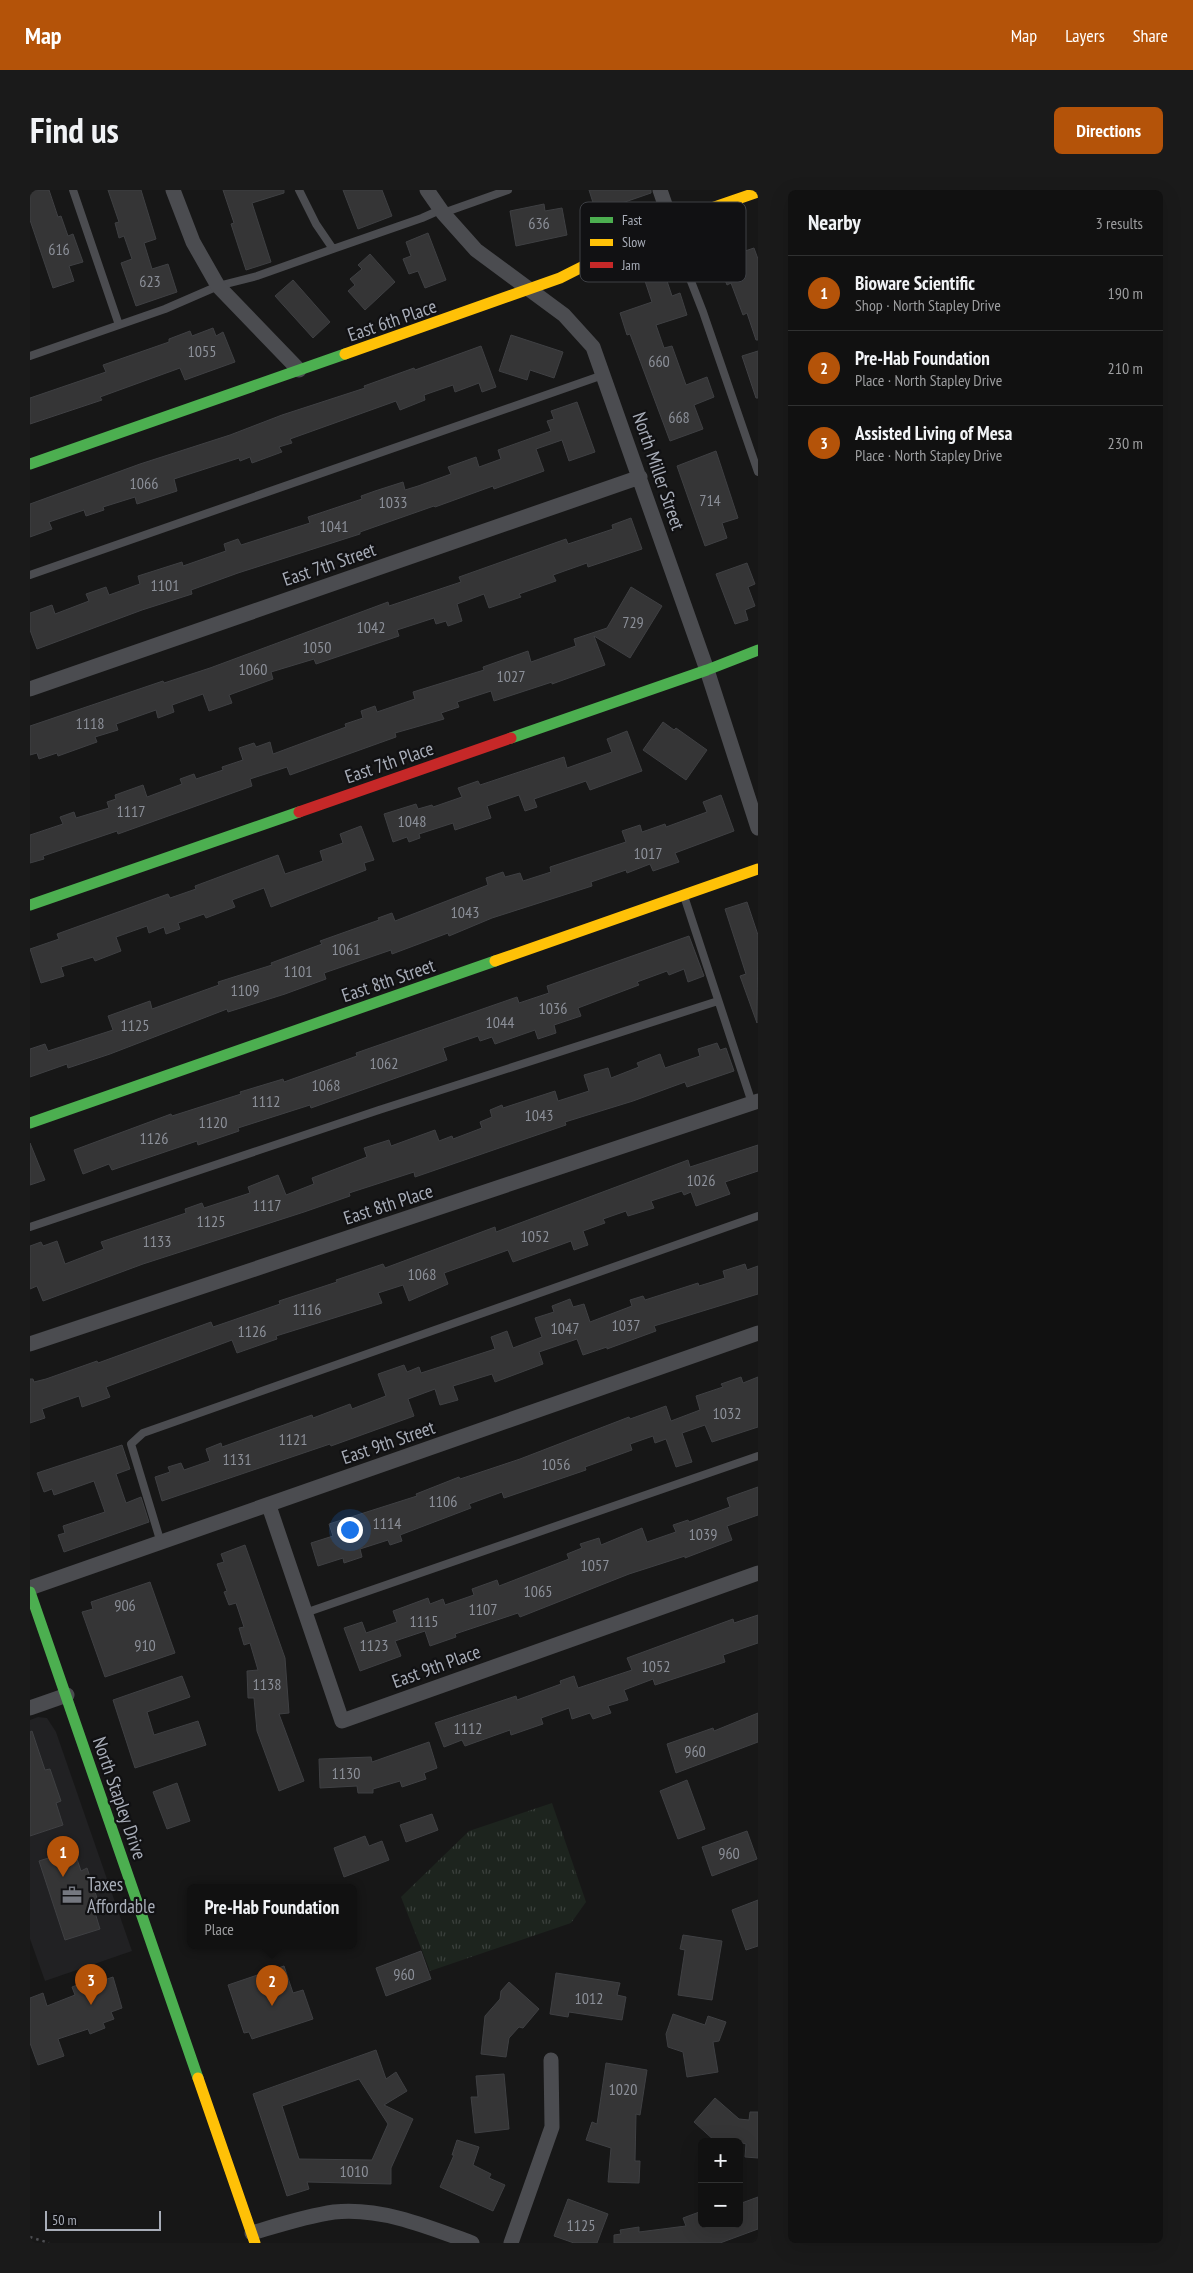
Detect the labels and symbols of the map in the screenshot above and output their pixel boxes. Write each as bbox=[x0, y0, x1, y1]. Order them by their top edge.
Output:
legend bbox=[580, 202, 746, 282]
text: Fast bbox=[622, 211, 642, 229]
house number: 636 bbox=[528, 213, 550, 233]
text: Slow bbox=[622, 233, 646, 251]
house number: 616 bbox=[48, 239, 70, 259]
text: Jam bbox=[621, 256, 640, 274]
house number: 623 bbox=[139, 271, 161, 291]
street label: East 6th Place bbox=[344, 294, 440, 346]
house number: 1055 bbox=[188, 341, 216, 361]
house number: 660 bbox=[648, 351, 670, 371]
house number: 668 bbox=[668, 407, 690, 427]
street label: North Miller Street bbox=[628, 409, 691, 534]
house number: 1066 bbox=[130, 473, 158, 493]
house number: 714 bbox=[699, 490, 721, 510]
house number: 1033 bbox=[379, 492, 407, 512]
house number: 1041 bbox=[320, 516, 348, 536]
street label: East 7th Street bbox=[279, 537, 379, 591]
house number: 1101 bbox=[151, 575, 179, 595]
house number: 729 bbox=[622, 612, 644, 632]
house number: 1042 bbox=[357, 617, 385, 637]
house number: 1050 bbox=[303, 637, 331, 657]
house number: 1060 bbox=[239, 659, 267, 679]
house number: 1027 bbox=[497, 666, 525, 686]
house number: 1118 bbox=[76, 713, 104, 733]
street label: East 7th Place bbox=[341, 736, 437, 788]
house number: 1117 bbox=[117, 801, 145, 821]
house number: 1048 bbox=[398, 811, 426, 831]
house number: 1017 bbox=[634, 843, 662, 863]
house number: 1043 bbox=[451, 902, 479, 922]
house number: 1061 bbox=[332, 939, 360, 959]
street label: East 8th Street bbox=[338, 953, 438, 1007]
house number: 1101 bbox=[284, 961, 312, 981]
house number: 1109 bbox=[231, 980, 259, 1000]
house number: 1036 bbox=[539, 998, 567, 1018]
house number: 1044 bbox=[486, 1012, 514, 1032]
house number: 1125 bbox=[121, 1015, 149, 1035]
house number: 1062 bbox=[370, 1053, 398, 1073]
house number: 1068 bbox=[312, 1075, 340, 1095]
house number: 1112 bbox=[252, 1091, 280, 1111]
house number: 1043 bbox=[525, 1105, 553, 1125]
house number: 1120 bbox=[199, 1112, 227, 1132]
house number: 1126 bbox=[140, 1128, 168, 1148]
house number: 1026 bbox=[687, 1170, 715, 1190]
street label: East 8th Place bbox=[340, 1178, 436, 1230]
house number: 1117 bbox=[253, 1195, 281, 1215]
house number: 1125 bbox=[197, 1211, 225, 1231]
house number: 1052 bbox=[521, 1226, 549, 1246]
house number: 1133 bbox=[143, 1231, 171, 1251]
house number: 1068 bbox=[408, 1264, 436, 1284]
house number: 1116 bbox=[293, 1299, 321, 1319]
house number: 1037 bbox=[612, 1315, 640, 1335]
house number: 1047 bbox=[551, 1318, 579, 1338]
house number: 1126 bbox=[238, 1321, 266, 1341]
house number: 1032 bbox=[713, 1403, 741, 1423]
street label: East 9th Street bbox=[338, 1415, 438, 1469]
house number: 1121 bbox=[279, 1429, 307, 1449]
house number: 1131 bbox=[223, 1449, 251, 1469]
house number: 1056 bbox=[542, 1454, 570, 1474]
house number: 1106 bbox=[429, 1491, 457, 1511]
house number: 1114 bbox=[373, 1513, 401, 1533]
your location bbox=[337, 1517, 363, 1543]
house number: 1039 bbox=[689, 1524, 717, 1544]
house number: 1057 bbox=[581, 1555, 609, 1575]
house number: 1065 bbox=[524, 1581, 552, 1601]
house number: 906 bbox=[114, 1595, 136, 1615]
house number: 1107 bbox=[469, 1599, 497, 1619]
house number: 1115 bbox=[410, 1611, 438, 1631]
house number: 910 bbox=[134, 1635, 156, 1655]
house number: 1123 bbox=[360, 1635, 388, 1655]
street label: East 9th Place bbox=[388, 1639, 484, 1693]
house number: 1052 bbox=[642, 1656, 670, 1676]
house number: 1138 bbox=[253, 1674, 281, 1694]
house number: 1112 bbox=[454, 1718, 482, 1738]
street label: North Stapley Drive bbox=[88, 1734, 152, 1863]
house number: 960 bbox=[684, 1741, 706, 1761]
house number: 1130 bbox=[332, 1763, 360, 1783]
pin: 1 bbox=[47, 1836, 79, 1877]
house number: 960 bbox=[718, 1843, 740, 1863]
place label: Taxes Affordable bbox=[87, 1872, 156, 1918]
office icon: Taxes Affordable bbox=[61, 1884, 83, 1906]
pin: 3 bbox=[75, 1964, 107, 2005]
house number: 960 bbox=[393, 1964, 415, 1984]
pin: 2 bbox=[256, 1965, 288, 2006]
house number: 1012 bbox=[575, 1988, 603, 2008]
house number: 1020 bbox=[609, 2079, 637, 2099]
house number: 1010 bbox=[340, 2161, 368, 2181]
scale bar bbox=[45, 2208, 161, 2231]
house number: 1125 bbox=[567, 2215, 595, 2235]

